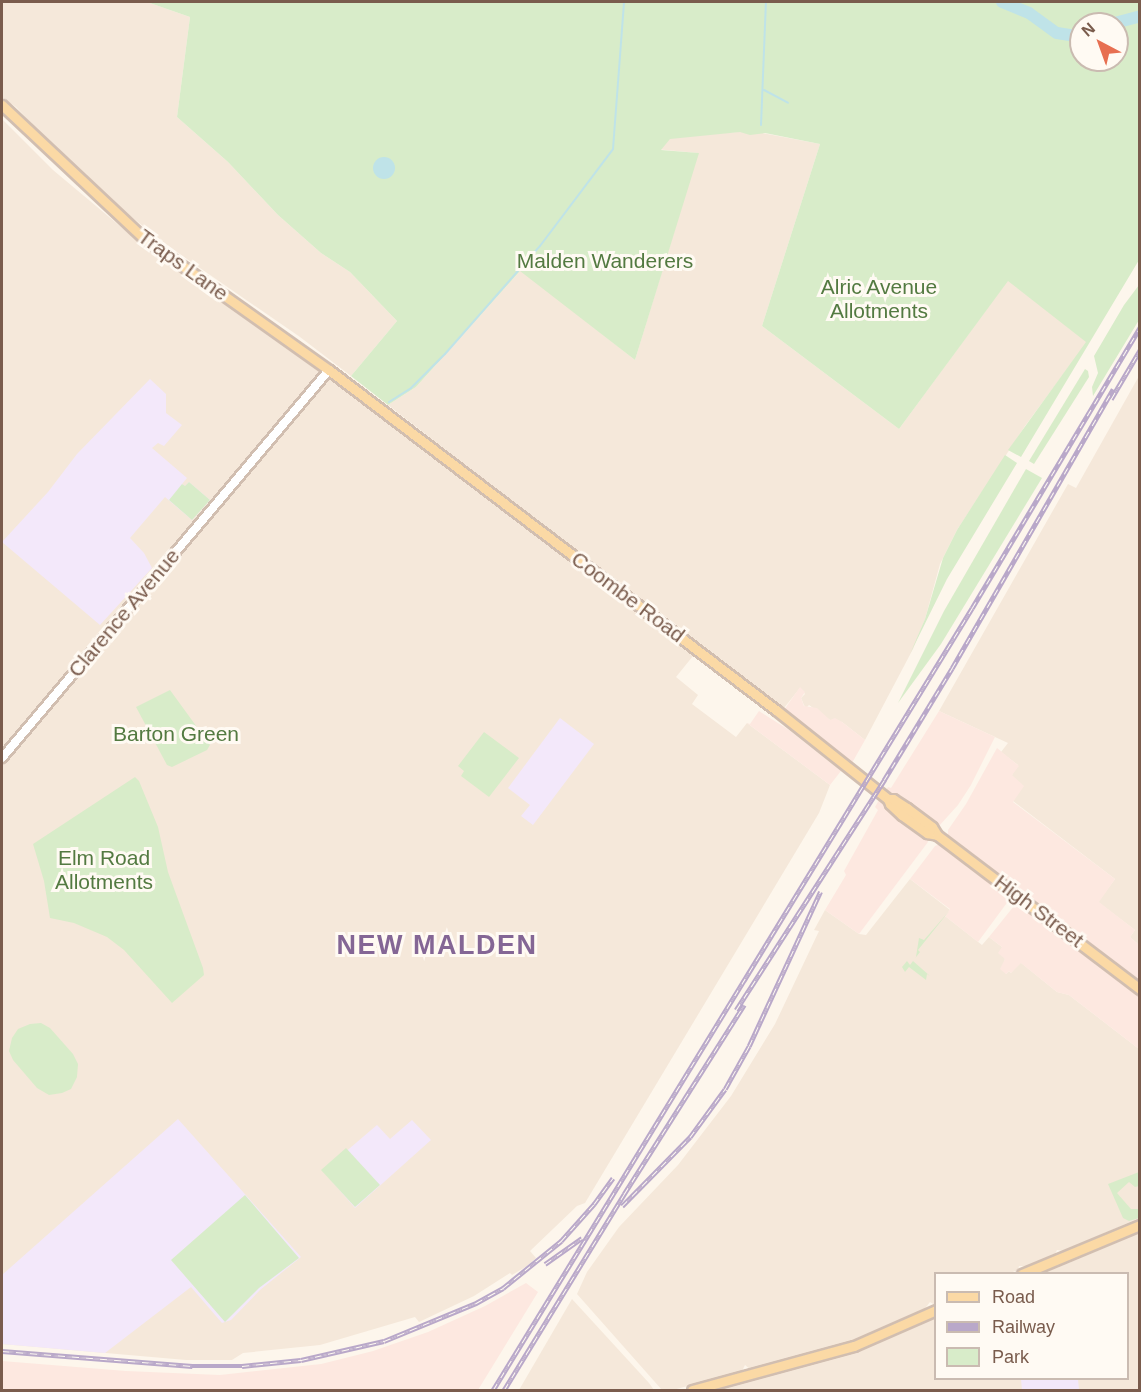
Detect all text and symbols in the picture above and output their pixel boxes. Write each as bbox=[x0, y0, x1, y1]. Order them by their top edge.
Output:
north arrow bbox=[1069, 12, 1129, 72]
text: N bbox=[1078, 19, 1098, 40]
street label: Traps Lane bbox=[133, 224, 233, 306]
park label: Malden Wanderers bbox=[517, 248, 693, 274]
park label: Alric Avenue Allotments bbox=[820, 274, 938, 324]
street label: Clarence Avenue bbox=[63, 543, 185, 683]
street label: Coombe Road bbox=[566, 546, 690, 648]
park label: Barton Green bbox=[113, 721, 239, 747]
park label: Elm Road Allotments bbox=[55, 845, 153, 895]
street label: High Street bbox=[989, 869, 1089, 953]
district label: NEW MALDEN bbox=[337, 930, 537, 962]
legend bbox=[934, 1272, 1129, 1380]
text: Road bbox=[992, 1287, 1035, 1307]
text: Railway bbox=[992, 1317, 1055, 1337]
text: Park bbox=[992, 1347, 1029, 1367]

